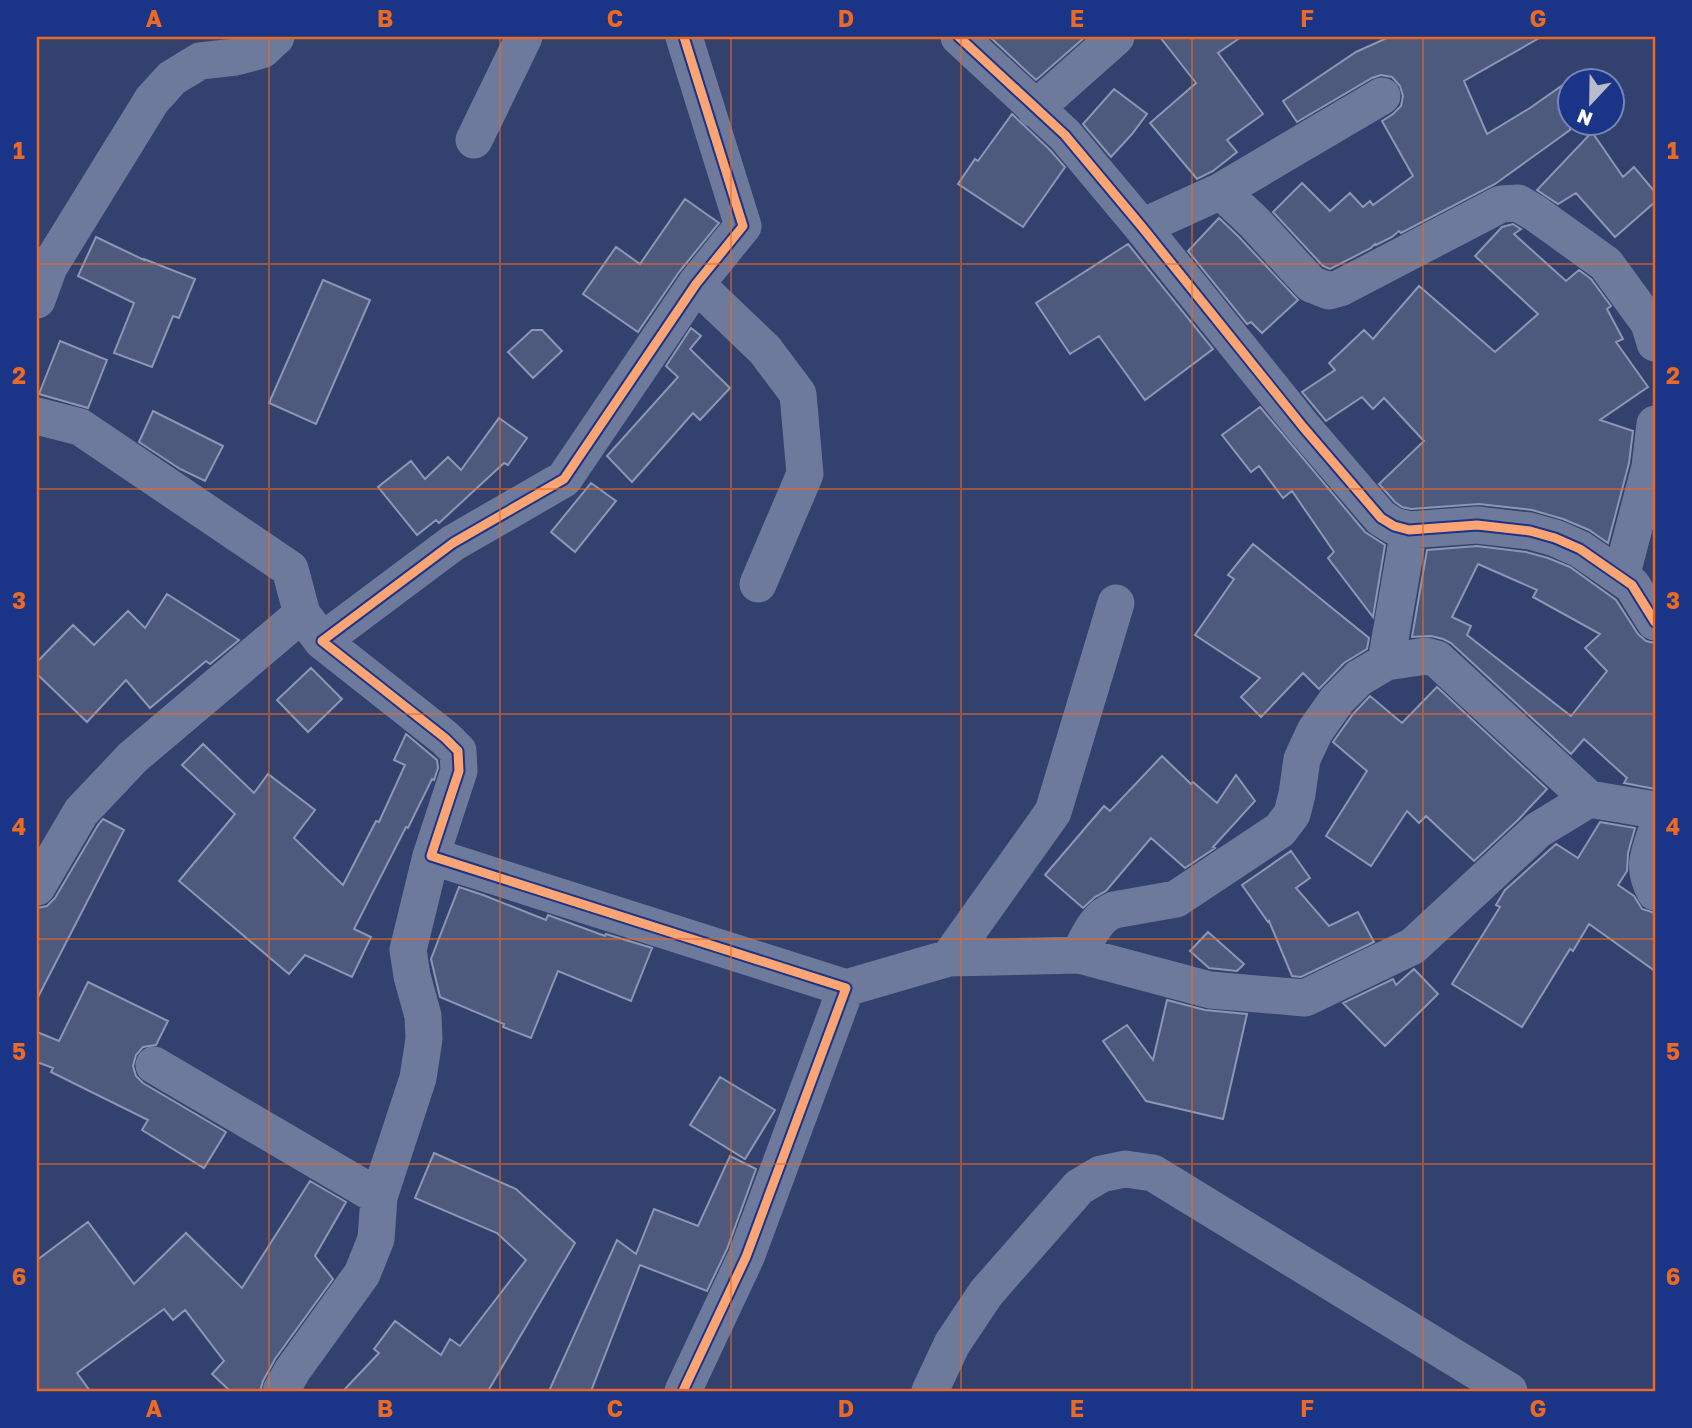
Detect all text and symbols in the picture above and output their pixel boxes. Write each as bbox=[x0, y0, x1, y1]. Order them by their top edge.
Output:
text: A bbox=[146, 4, 163, 32]
text: B bbox=[377, 4, 393, 32]
text: C bbox=[607, 4, 623, 32]
text: D bbox=[838, 4, 854, 32]
text: E bbox=[1070, 4, 1084, 32]
text: F bbox=[1300, 4, 1314, 32]
text: G bbox=[1530, 4, 1546, 32]
north arrow bbox=[1556, 66, 1626, 136]
text: N bbox=[1573, 105, 1595, 132]
text: 1 bbox=[13, 136, 25, 164]
text: 1 bbox=[1667, 136, 1679, 164]
text: 2 bbox=[12, 361, 26, 389]
text: 2 bbox=[1666, 361, 1680, 389]
text: 3 bbox=[12, 586, 26, 614]
text: 3 bbox=[1666, 586, 1680, 614]
text: 4 bbox=[12, 812, 26, 840]
text: 4 bbox=[1666, 812, 1680, 840]
text: 5 bbox=[12, 1037, 26, 1065]
text: 5 bbox=[1666, 1037, 1680, 1065]
text: 6 bbox=[12, 1262, 26, 1290]
text: 6 bbox=[1666, 1262, 1680, 1290]
text: A bbox=[146, 1394, 163, 1422]
text: B bbox=[377, 1394, 393, 1422]
text: C bbox=[607, 1394, 623, 1422]
text: D bbox=[838, 1394, 854, 1422]
text: E bbox=[1070, 1394, 1084, 1422]
text: F bbox=[1300, 1394, 1314, 1422]
text: G bbox=[1530, 1394, 1546, 1422]

